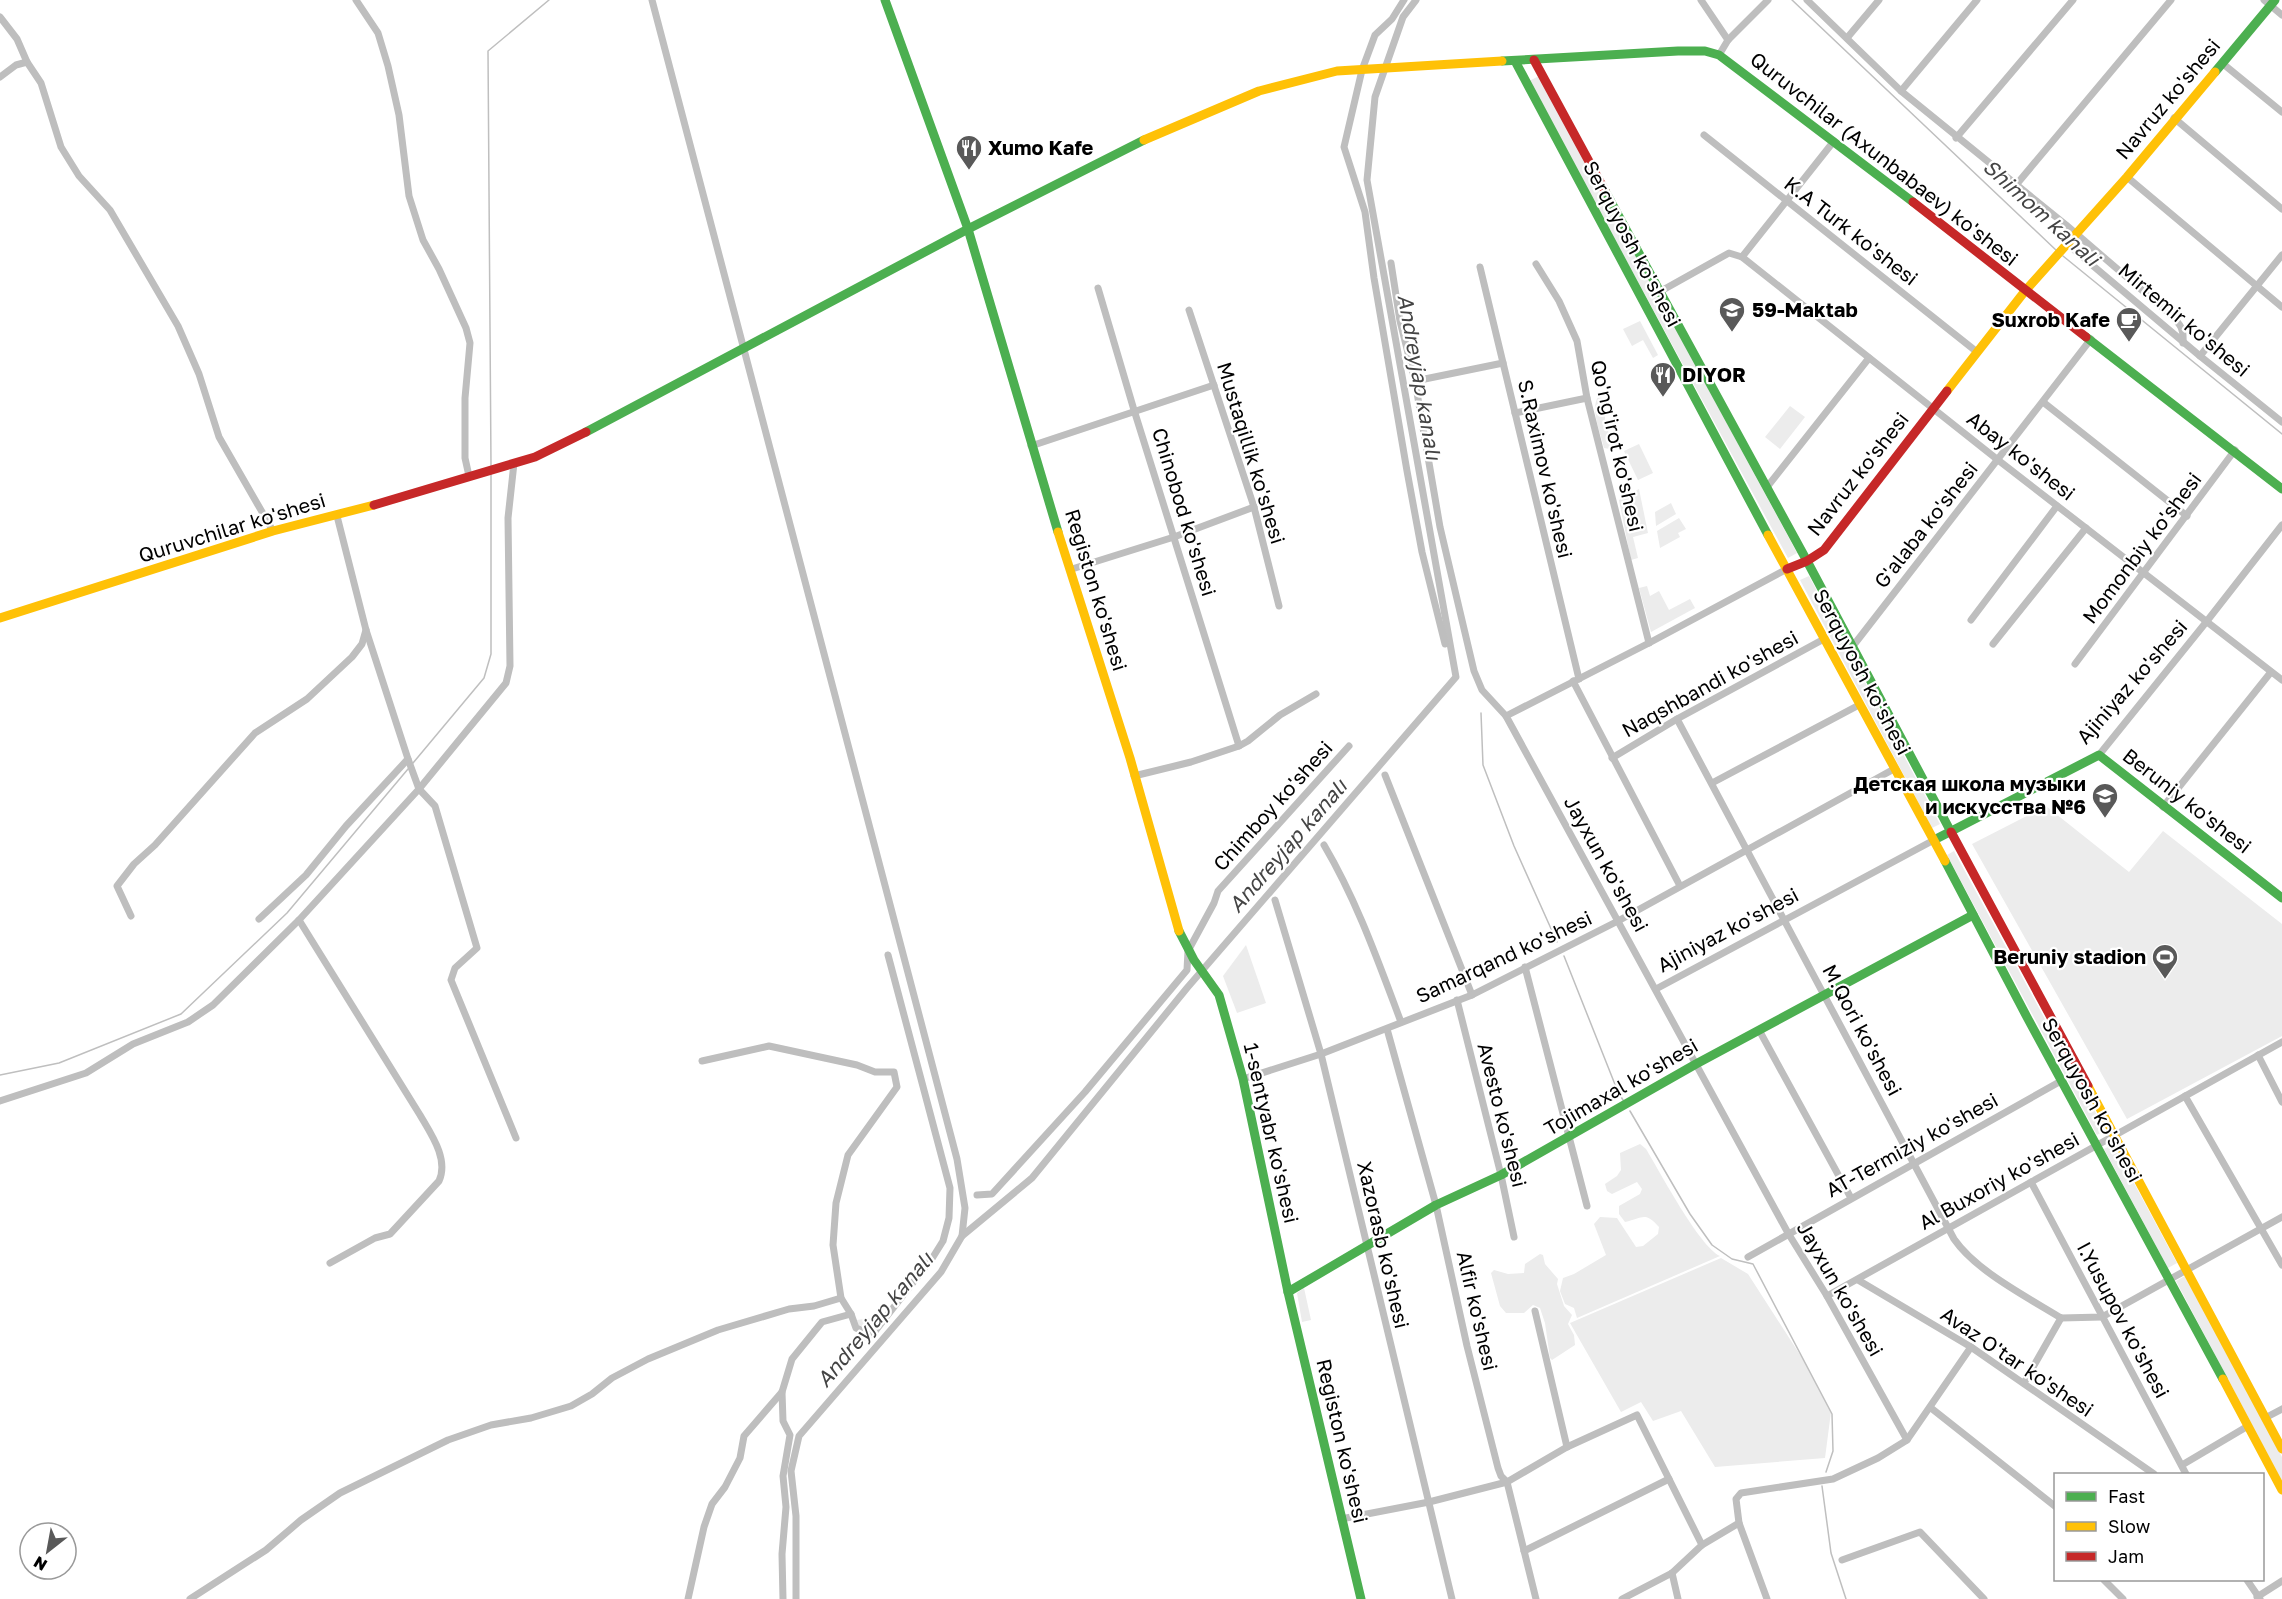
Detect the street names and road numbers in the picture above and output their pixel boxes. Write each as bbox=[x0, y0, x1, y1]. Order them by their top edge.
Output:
street label: Navruz ko'shesi bbox=[2110, 33, 2225, 164]
street label: Quruvchilar (Axunbabaev) ko'shesi bbox=[1746, 46, 2023, 270]
street label: Serquyosh ko'shesi bbox=[1579, 156, 1687, 331]
street label: K.A Turk ko'shesi bbox=[1780, 171, 1923, 290]
street label: Mirtemir ko'shesi bbox=[2114, 257, 2255, 381]
street label: Qo'ng'irot ko'shesi bbox=[1587, 358, 1649, 534]
street label: Mustaqillik ko'shesi bbox=[1213, 359, 1291, 547]
street label: S.Raximov ko'shesi bbox=[1514, 377, 1578, 560]
street label: Abay ko'shesi bbox=[1963, 406, 2080, 505]
street label: Navruz ko'shesi bbox=[1802, 407, 1913, 540]
street label: Chinobod ko'shesi bbox=[1148, 425, 1222, 599]
street label: G'alaba ko'shesi bbox=[1868, 456, 1982, 592]
street label: Momonbiy ko'shesi bbox=[2077, 467, 2206, 628]
street label: Quruvchilar ko'shesi bbox=[135, 487, 328, 567]
street label: Registon ko'shesi bbox=[1061, 506, 1133, 674]
street label: Serquyosh ko'shesi bbox=[1809, 584, 1917, 759]
street label: Ajiniyaz ko'shesi bbox=[2071, 614, 2192, 748]
street label: Naqshbandi ko'shesi bbox=[1617, 625, 1802, 742]
street label: Chimboy ko'shesi bbox=[1208, 735, 1337, 875]
street label: Beruniy ko'shesi bbox=[2119, 743, 2257, 858]
street label: Jayxun ko'shesi bbox=[1560, 791, 1654, 936]
street label: Ajiniyaz ko'shesi bbox=[1653, 882, 1802, 976]
street label: Samarqand ko'shesi bbox=[1412, 905, 1595, 1007]
street label: M.Qori ko'shesi bbox=[1818, 960, 1908, 1099]
street label: Serquyosh ko'shesi bbox=[2038, 1013, 2148, 1186]
street label: Tojimaxal ko'shesi bbox=[1539, 1032, 1702, 1140]
street label: 1-sentyabr ko'shesi bbox=[1240, 1040, 1304, 1225]
street label: Avesto ko'shesi bbox=[1473, 1040, 1532, 1189]
street label: AT-Termiziy ko'shesi bbox=[1821, 1087, 2002, 1201]
street label: Al Buxoriy ko'shesi bbox=[1914, 1126, 2083, 1234]
street label: Xazorasb ko'shesi bbox=[1353, 1159, 1415, 1331]
street label: Jayxun ko'shesi bbox=[1793, 1217, 1889, 1360]
street label: I.Yusupov ko'shesi bbox=[2073, 1237, 2175, 1402]
street label: Alfir ko'shesi bbox=[1453, 1249, 1503, 1373]
street label: Avaz O'tar ko'shesi bbox=[1937, 1301, 2098, 1421]
street label: Registon ko'shesi bbox=[1312, 1356, 1374, 1525]

